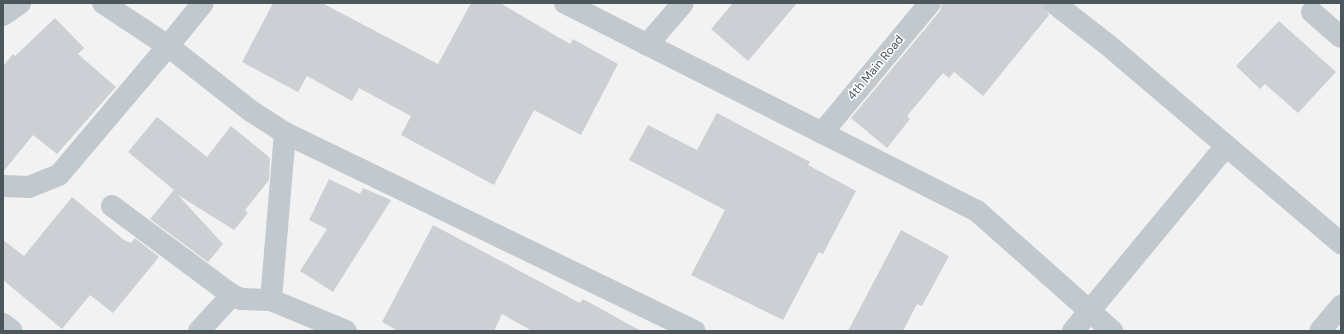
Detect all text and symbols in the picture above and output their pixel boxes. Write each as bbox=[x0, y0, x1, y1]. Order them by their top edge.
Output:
street label: 4th Main Road bbox=[845, 33, 907, 103]

